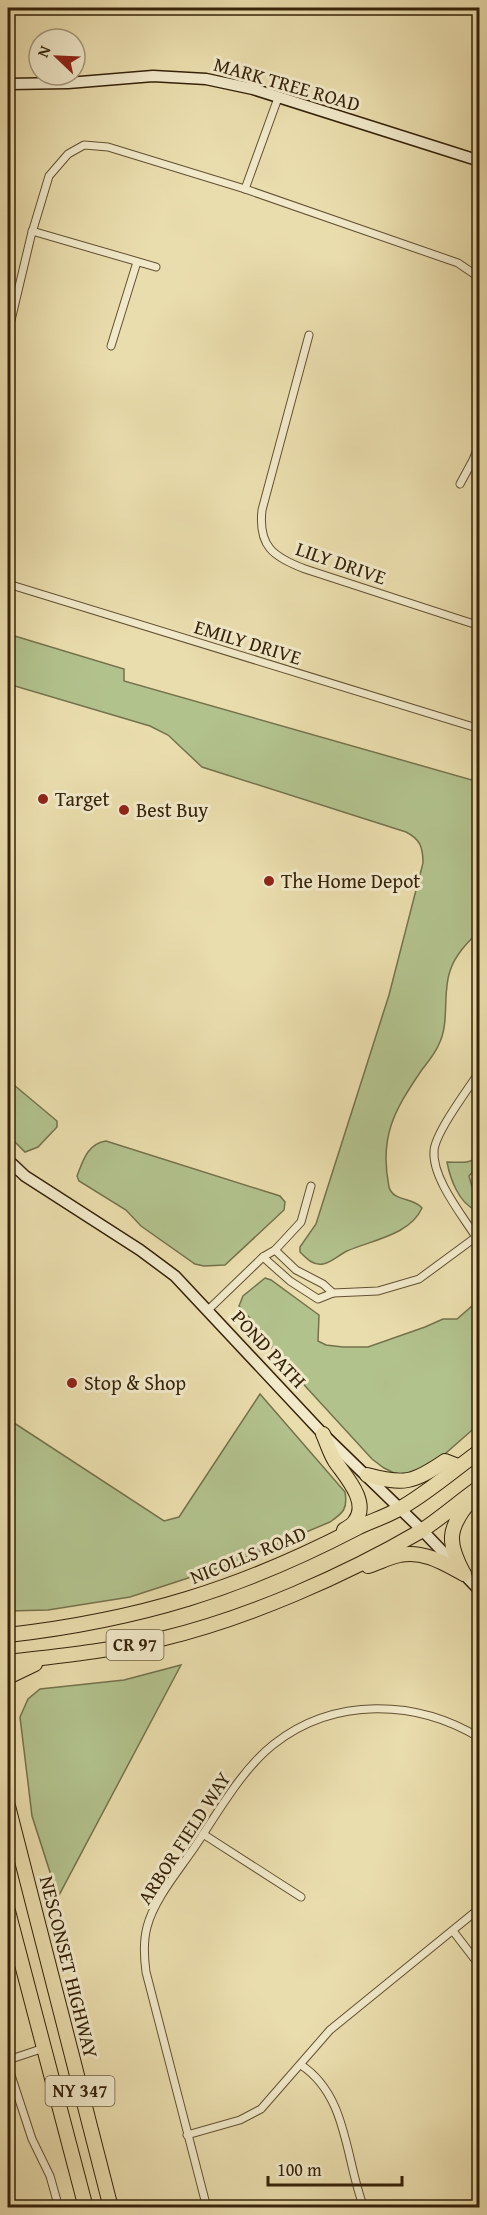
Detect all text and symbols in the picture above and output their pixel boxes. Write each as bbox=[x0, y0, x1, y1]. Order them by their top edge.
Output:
north arrow bbox=[27, 27, 87, 87]
text: N bbox=[30, 41, 56, 61]
street label: MARK TREE ROAD bbox=[211, 49, 364, 118]
street label: LILY DRIVE bbox=[292, 534, 390, 591]
street label: EMILY DRIVE bbox=[191, 612, 305, 672]
place label: Target bbox=[55, 784, 110, 813]
marker: Target bbox=[36, 792, 50, 806]
place label: Best Buy bbox=[136, 795, 208, 824]
marker: Best Buy bbox=[117, 803, 131, 817]
place label: The Home Depot bbox=[281, 866, 420, 895]
marker: The Home Depot bbox=[262, 874, 276, 888]
street label: POND PATH bbox=[225, 1303, 313, 1394]
place label: Stop & Shop bbox=[84, 1368, 186, 1397]
marker: Stop & Shop bbox=[65, 1376, 79, 1390]
street label: NICOLLS ROAD bbox=[185, 1518, 310, 1591]
road number: CR 97 bbox=[106, 1630, 164, 1660]
street label: ARBOR FIELD WAY bbox=[130, 1766, 237, 1910]
street label: NESCONSET HIGHWAY bbox=[33, 1873, 106, 2061]
road number: NY 347 bbox=[46, 2076, 115, 2106]
scale bar bbox=[268, 2149, 402, 2187]
text: 100 m bbox=[277, 2156, 322, 2183]

